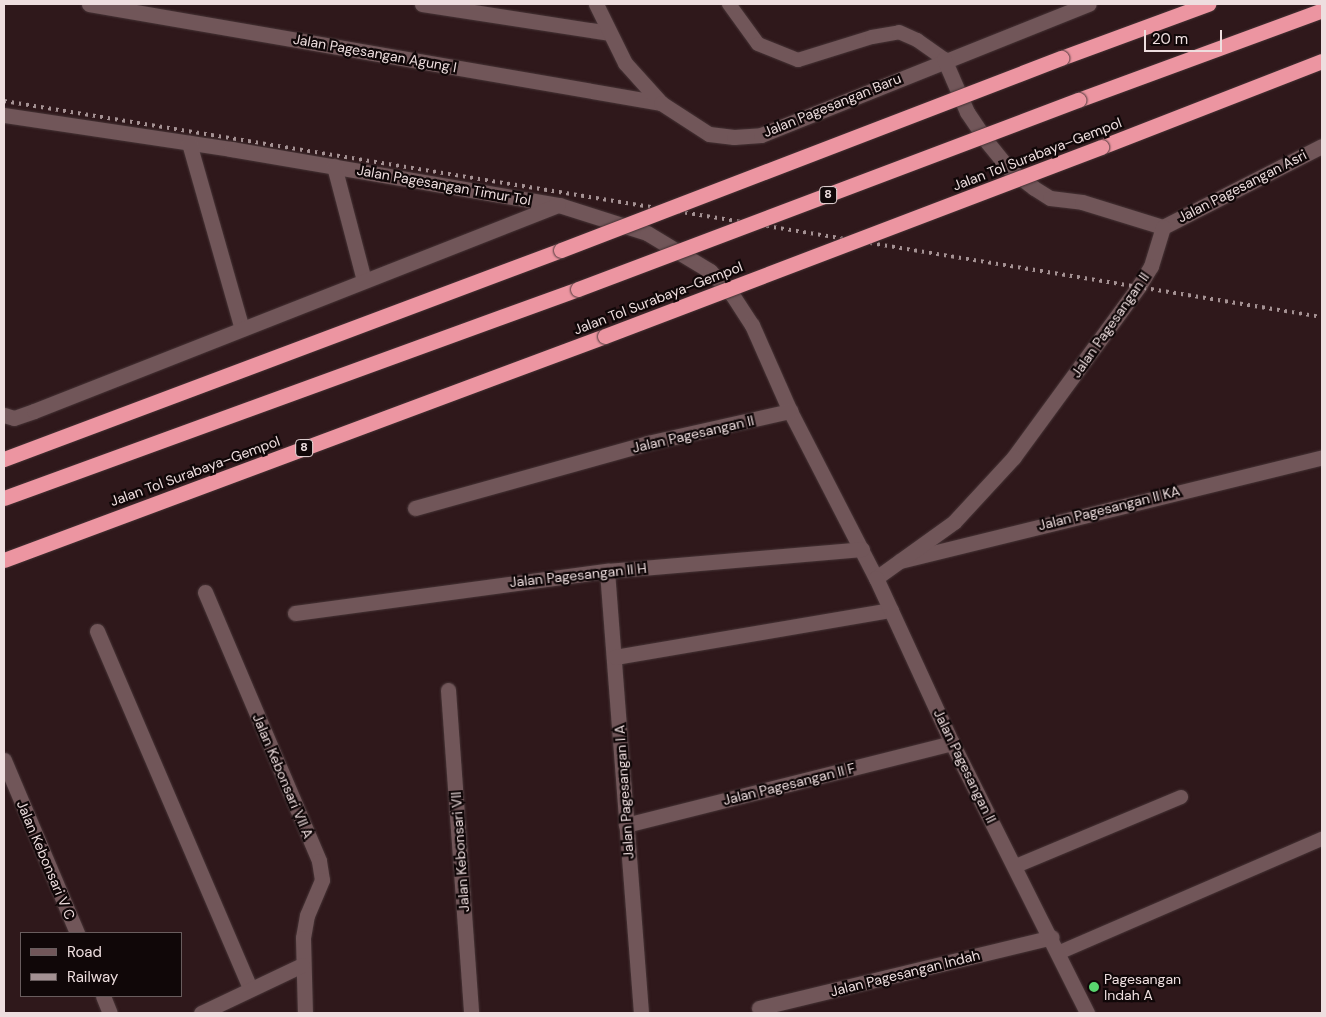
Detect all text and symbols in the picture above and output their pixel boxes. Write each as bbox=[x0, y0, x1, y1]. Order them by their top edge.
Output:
scale bar bbox=[1146, 20, 1224, 52]
text: 20 m bbox=[1152, 29, 1188, 49]
street label: Jalan Pagesangan Agung I bbox=[292, 30, 458, 76]
street label: Jalan Pagesangan Baru bbox=[761, 70, 903, 140]
street label: Jalan Tol Surabaya–Gempol bbox=[950, 114, 1124, 194]
street label: Jalan Pagesangan Asri bbox=[1175, 146, 1309, 226]
street label: Jalan Pagesangan Timur Tol bbox=[356, 161, 532, 209]
road number: 8 bbox=[818, 186, 838, 204]
street label: Jalan Tol Surabaya–Gempol bbox=[571, 258, 745, 338]
street label: Jalan Pagesangan II bbox=[1067, 269, 1153, 381]
street label: Jalan Pagesangan II bbox=[630, 412, 756, 456]
street label: Jalan Tol Surabaya–Gempol bbox=[108, 432, 282, 510]
road number: 8 bbox=[294, 438, 314, 458]
street label: Jalan Pagesangan II KA bbox=[1036, 482, 1182, 534]
street label: Jalan Pagesangan II H bbox=[509, 559, 647, 591]
street label: Jalan Pagesangan II bbox=[930, 706, 1000, 826]
street label: Jalan Kebonsari VII A bbox=[249, 711, 317, 841]
street label: Jalan Pagesangan I A bbox=[611, 724, 637, 860]
street label: Jalan Pagesangan II F bbox=[721, 759, 857, 809]
street label: Jalan Kebonsari VII bbox=[447, 791, 473, 913]
street label: Jalan Kebonsari V C bbox=[13, 798, 79, 922]
legend bbox=[20, 932, 182, 997]
text: Road bbox=[67, 942, 102, 962]
street label: Jalan Pagesangan Indah bbox=[828, 946, 982, 1000]
text: Railway bbox=[67, 967, 118, 987]
place label: Pagesangan Indah A bbox=[1104, 971, 1181, 1004]
marker: Pagesangan Indah A bbox=[1088, 981, 1100, 993]

